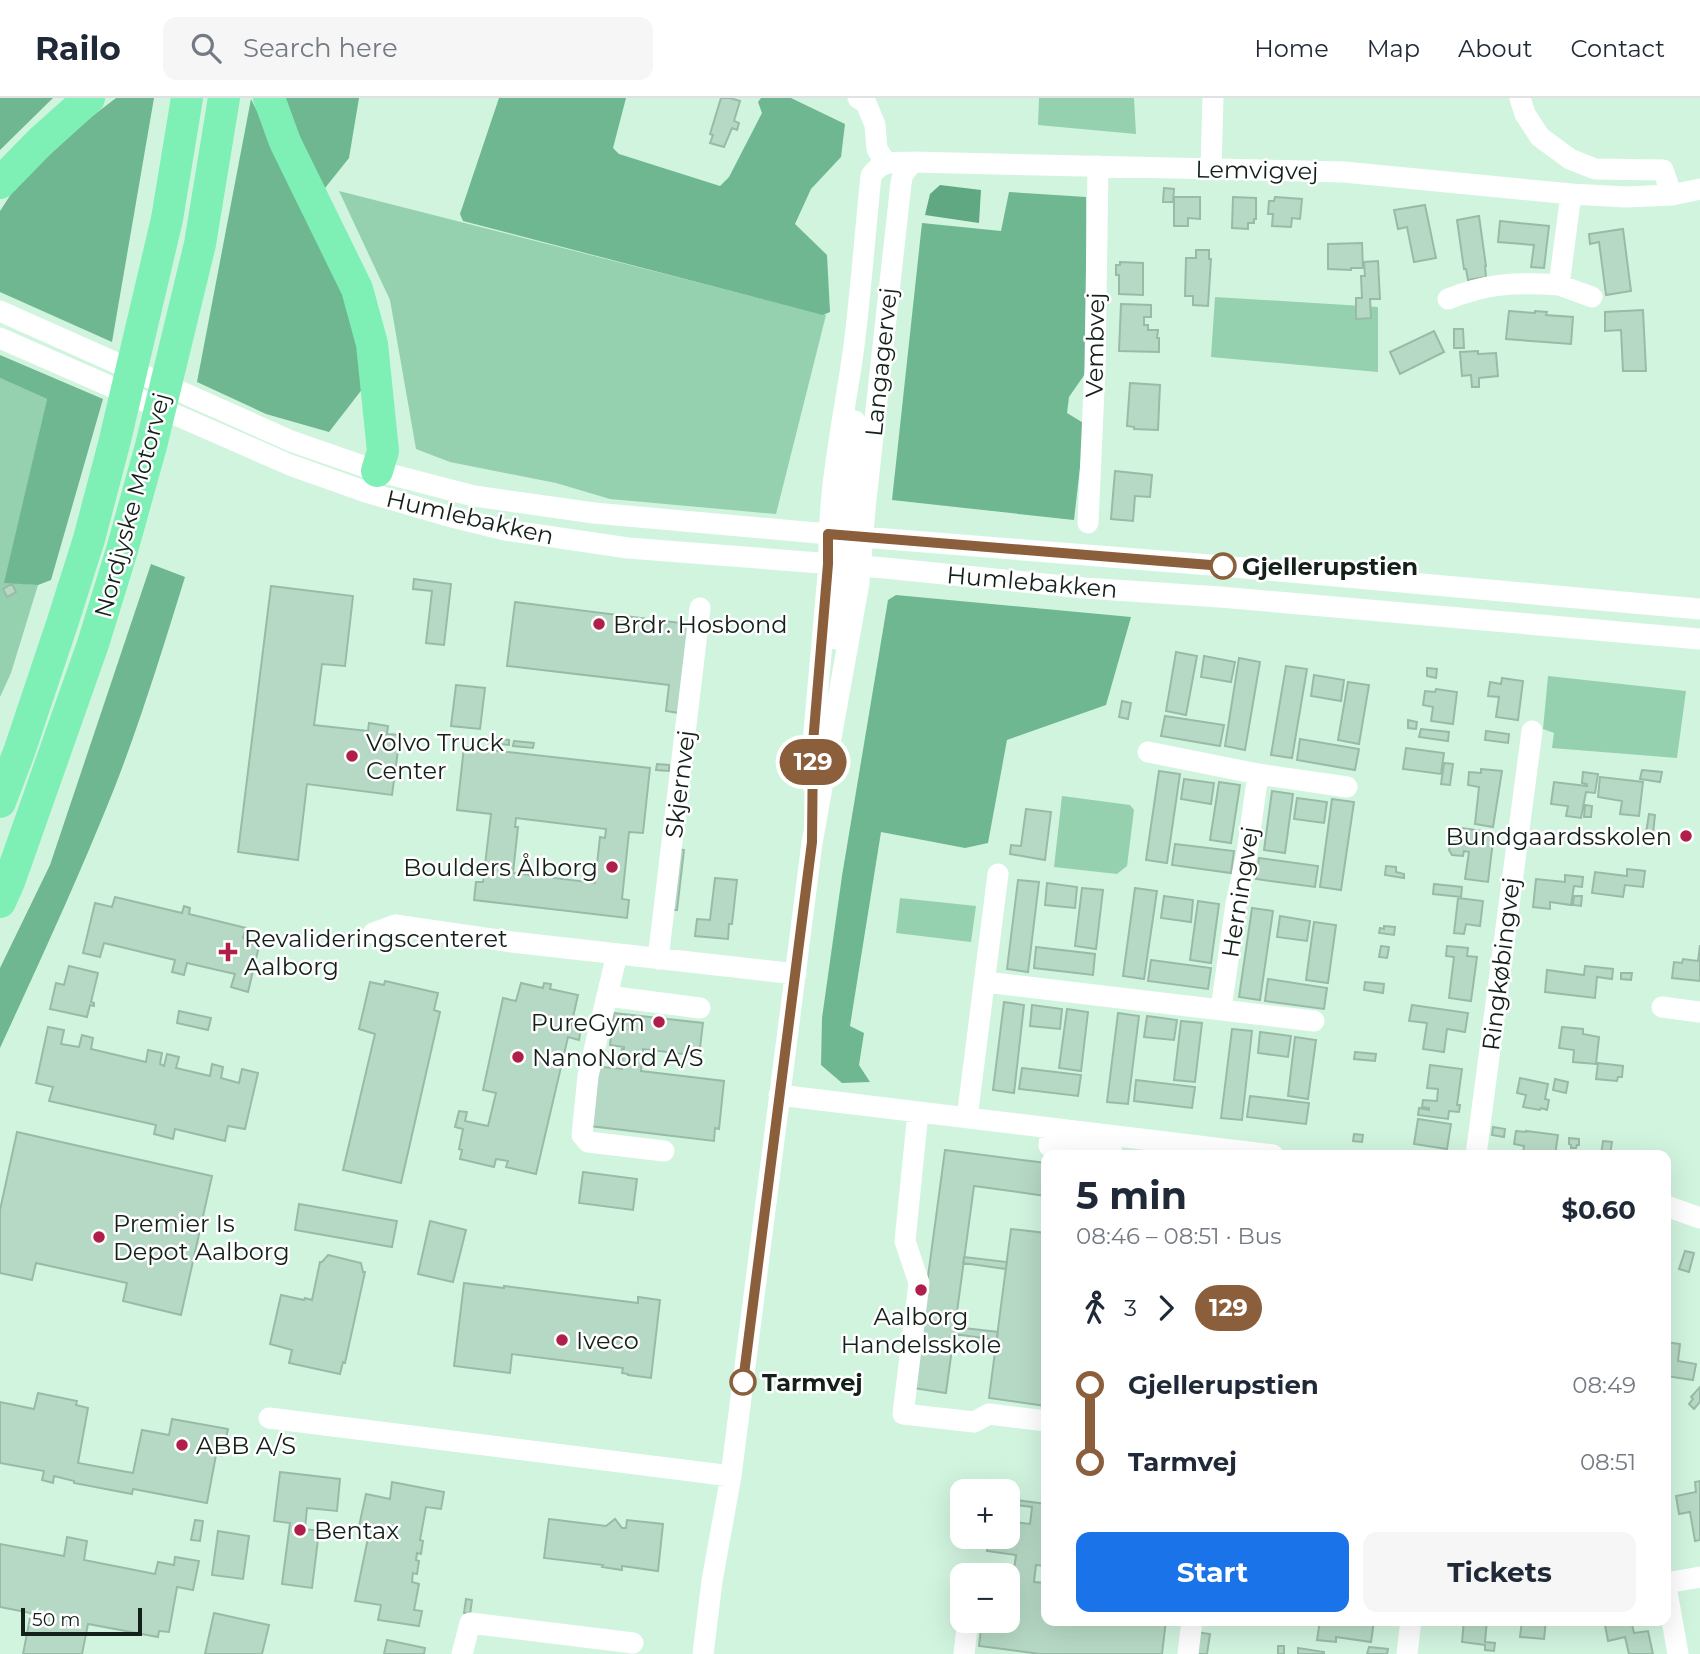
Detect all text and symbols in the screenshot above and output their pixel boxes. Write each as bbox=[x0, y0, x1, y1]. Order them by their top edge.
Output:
search box bbox=[163, 17, 653, 80]
text: Railo bbox=[35, 28, 121, 68]
icon: search bbox=[187, 29, 225, 67]
text: Search here bbox=[243, 32, 398, 64]
text: Home bbox=[1254, 34, 1329, 63]
text: Map bbox=[1367, 34, 1420, 63]
text: About bbox=[1458, 34, 1532, 63]
text: Contact bbox=[1570, 34, 1665, 63]
street label: Lemvigvej bbox=[1195, 154, 1319, 186]
street label: Langagervej bbox=[859, 286, 903, 438]
street label: Vembvej bbox=[1080, 292, 1110, 398]
street label: Nordjyske Motorvej bbox=[88, 389, 176, 621]
street label: Humlebakken bbox=[383, 484, 557, 550]
place label: Gjellerupstien bbox=[1242, 552, 1418, 581]
marker: Gjellerupstien bbox=[1210, 553, 1236, 579]
street label: Humlebakken bbox=[945, 560, 1119, 604]
place label: Brdr. Hosbond bbox=[613, 610, 788, 639]
marker: Brdr. Hosbond bbox=[591, 616, 607, 632]
place label: Volvo Truck Center bbox=[366, 728, 504, 785]
street label: Skjernvej bbox=[659, 728, 701, 840]
line badge: 129 bbox=[773, 739, 853, 785]
text: 129 bbox=[794, 747, 832, 776]
marker: Volvo Truck Center bbox=[344, 748, 360, 764]
place label: Bundgaardsskolen bbox=[1445, 822, 1672, 851]
street label: Herningvej bbox=[1215, 824, 1265, 960]
marker: Bundgaardsskolen bbox=[1678, 828, 1694, 844]
place label: Boulders Ålborg bbox=[403, 853, 598, 882]
marker: Boulders Ålborg bbox=[604, 859, 620, 875]
street label: Ringkøbingvej bbox=[1476, 876, 1526, 1052]
place label: Revalideringscenteret Aalborg bbox=[244, 924, 508, 981]
marker: Revalideringscenteret Aalborg bbox=[218, 942, 238, 962]
place label: PureGym bbox=[531, 1008, 645, 1037]
marker: PureGym bbox=[651, 1014, 667, 1030]
place label: NanoNord A/S bbox=[532, 1043, 704, 1072]
marker: NanoNord A/S bbox=[510, 1049, 526, 1065]
text: 5 min bbox=[1076, 1172, 1187, 1219]
text: $0.60 bbox=[1561, 1194, 1636, 1226]
place label: Premier Is Depot Aalborg bbox=[113, 1209, 290, 1266]
text: 08:46 – 08:51 · Bus bbox=[1076, 1222, 1282, 1250]
marker: Premier Is Depot Aalborg bbox=[91, 1229, 107, 1245]
marker: Aalborg Handelsskole bbox=[913, 1282, 929, 1298]
icon: walk bbox=[1076, 1289, 1114, 1327]
icon: forward bbox=[1147, 1289, 1185, 1327]
text: 129 bbox=[1209, 1293, 1248, 1322]
text: 3 bbox=[1124, 1294, 1137, 1322]
place label: Aalborg Handelsskole bbox=[841, 1302, 1001, 1359]
place label: Iveco bbox=[576, 1326, 639, 1355]
marker: Iveco bbox=[554, 1332, 570, 1348]
place label: Tarmvej bbox=[762, 1368, 863, 1397]
marker: Tarmvej bbox=[730, 1369, 756, 1395]
text: Gjellerupstien bbox=[1128, 1369, 1319, 1401]
text: 08:49 bbox=[1572, 1371, 1636, 1399]
place label: ABB A/S bbox=[196, 1431, 296, 1460]
marker: ABB A/S bbox=[174, 1437, 190, 1453]
text: Tarmvej bbox=[1128, 1446, 1237, 1478]
text: 08:51 bbox=[1580, 1448, 1636, 1476]
map controls bbox=[950, 1479, 1020, 1633]
button: + bbox=[950, 1479, 1020, 1549]
place label: Bentax bbox=[314, 1516, 399, 1545]
marker: Bentax bbox=[292, 1522, 308, 1538]
button: Start bbox=[1076, 1532, 1349, 1612]
button: Tickets bbox=[1363, 1532, 1636, 1612]
button: − bbox=[950, 1563, 1020, 1633]
scale bar bbox=[21, 1605, 142, 1637]
text: 50 m bbox=[32, 1608, 80, 1631]

